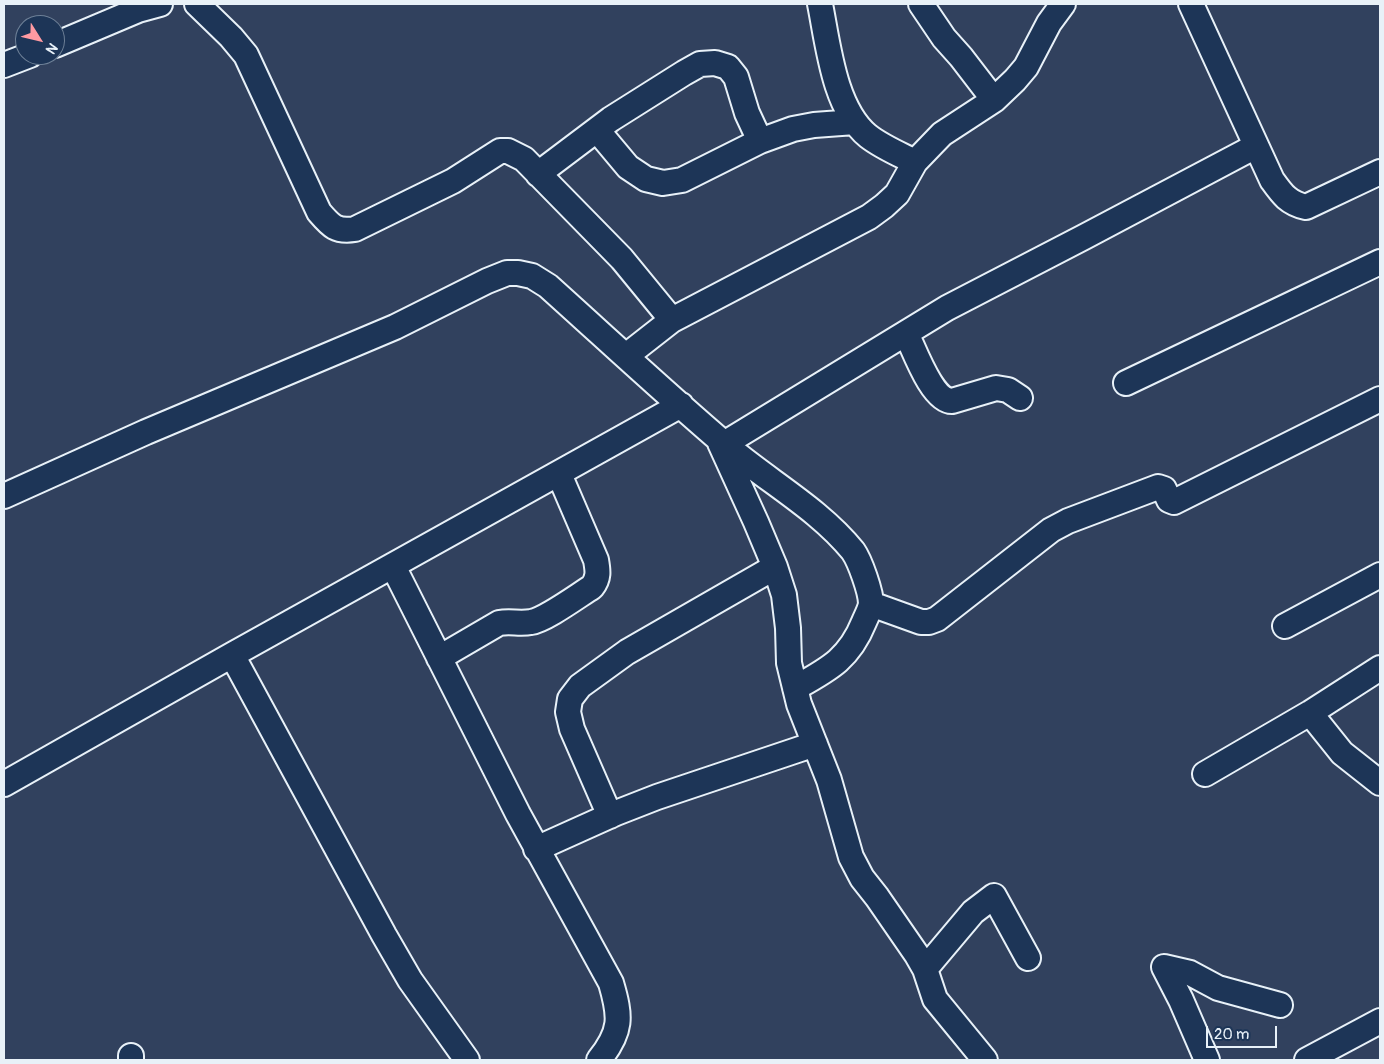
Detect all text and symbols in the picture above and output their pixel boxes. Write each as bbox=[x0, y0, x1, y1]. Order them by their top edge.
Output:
north arrow bbox=[15, 15, 65, 65]
text: N bbox=[42, 40, 61, 57]
scale bar bbox=[1209, 1016, 1280, 1048]
text: 20 m bbox=[1214, 1025, 1249, 1044]

